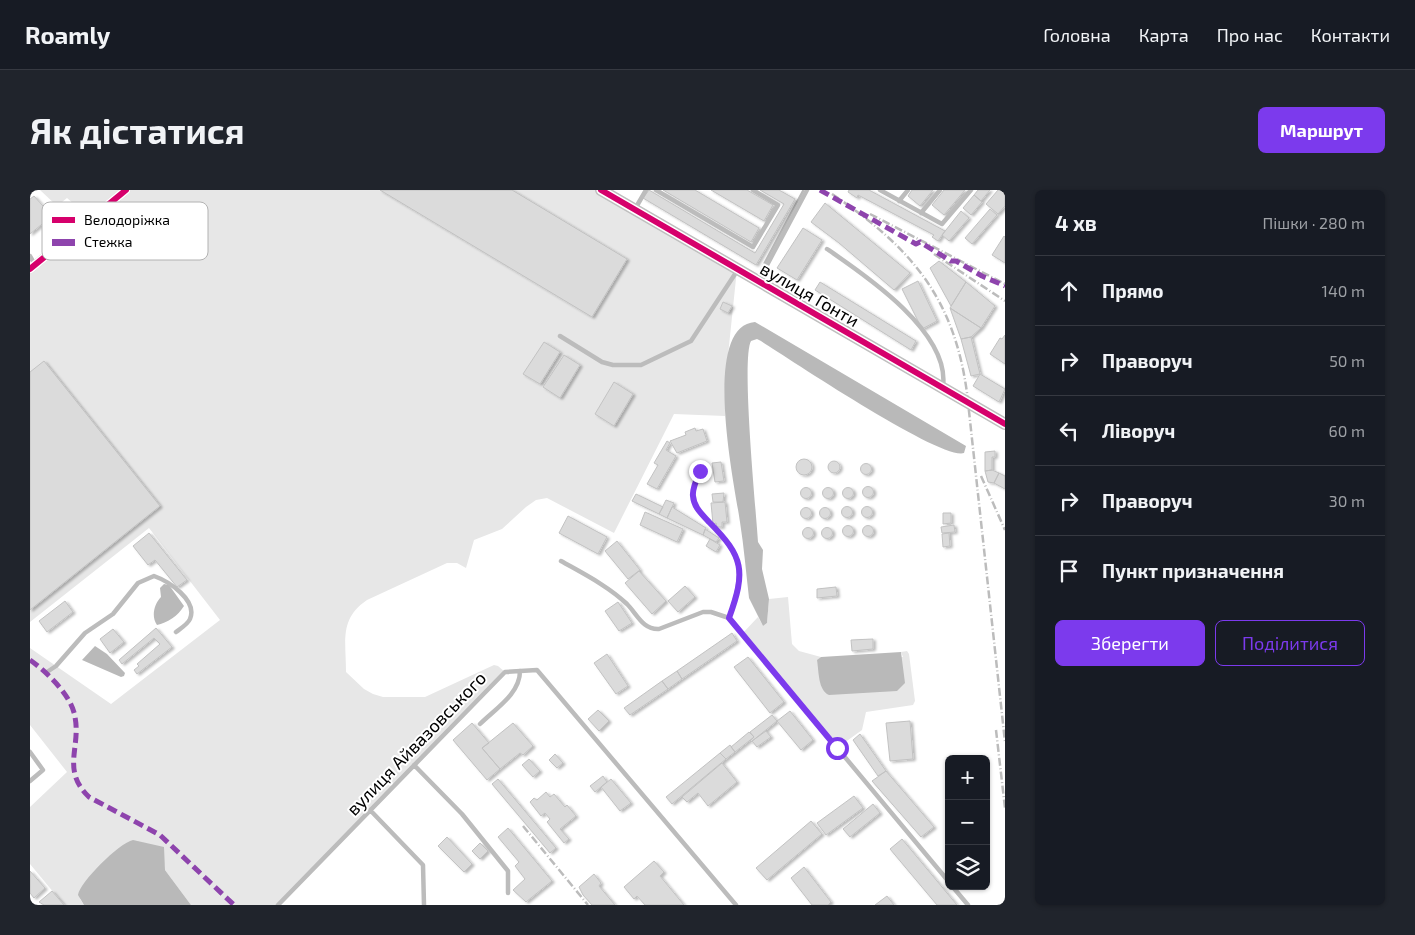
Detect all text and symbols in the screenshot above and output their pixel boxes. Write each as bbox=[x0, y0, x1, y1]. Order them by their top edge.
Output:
text: Roamly bbox=[25, 20, 110, 49]
text: Головна bbox=[1043, 24, 1111, 46]
text: Карта bbox=[1139, 24, 1189, 46]
text: Про нас bbox=[1217, 24, 1283, 46]
text: Контакти bbox=[1311, 24, 1390, 46]
button: Маршрут bbox=[1258, 107, 1385, 153]
text: Як дістатися bbox=[30, 109, 244, 151]
legend bbox=[42, 202, 208, 260]
text: 4 хв bbox=[1055, 210, 1097, 235]
text: Велодоріжка bbox=[84, 211, 170, 228]
text: Пішки · 280 m bbox=[1263, 213, 1365, 232]
text: Стежка bbox=[84, 233, 132, 250]
street label: вулиця Гонти bbox=[757, 257, 863, 331]
icon: ahead bbox=[1055, 277, 1083, 305]
text: Прямо bbox=[1102, 279, 1164, 302]
text: 140 m bbox=[1322, 281, 1365, 300]
icon: right bbox=[1055, 347, 1083, 375]
text: Праворуч bbox=[1102, 349, 1193, 372]
text: 50 m bbox=[1329, 351, 1365, 370]
icon: left bbox=[1055, 417, 1083, 445]
text: Ліворуч bbox=[1102, 419, 1175, 442]
text: 60 m bbox=[1329, 421, 1365, 440]
route end bbox=[689, 460, 712, 483]
icon: right bbox=[1055, 487, 1083, 515]
text: Праворуч bbox=[1102, 489, 1193, 512]
text: 30 m bbox=[1329, 491, 1365, 510]
icon: arrive bbox=[1055, 557, 1083, 585]
text: Пункт призначення bbox=[1102, 559, 1284, 582]
button: Зберегти bbox=[1055, 620, 1205, 666]
button: Поділитися bbox=[1215, 620, 1365, 666]
street label: вулиця Айвазовського bbox=[342, 667, 490, 819]
route start bbox=[826, 737, 849, 760]
map controls bbox=[945, 755, 990, 890]
button: + bbox=[945, 755, 990, 800]
button: − bbox=[945, 800, 990, 845]
button: layers bbox=[945, 845, 990, 890]

